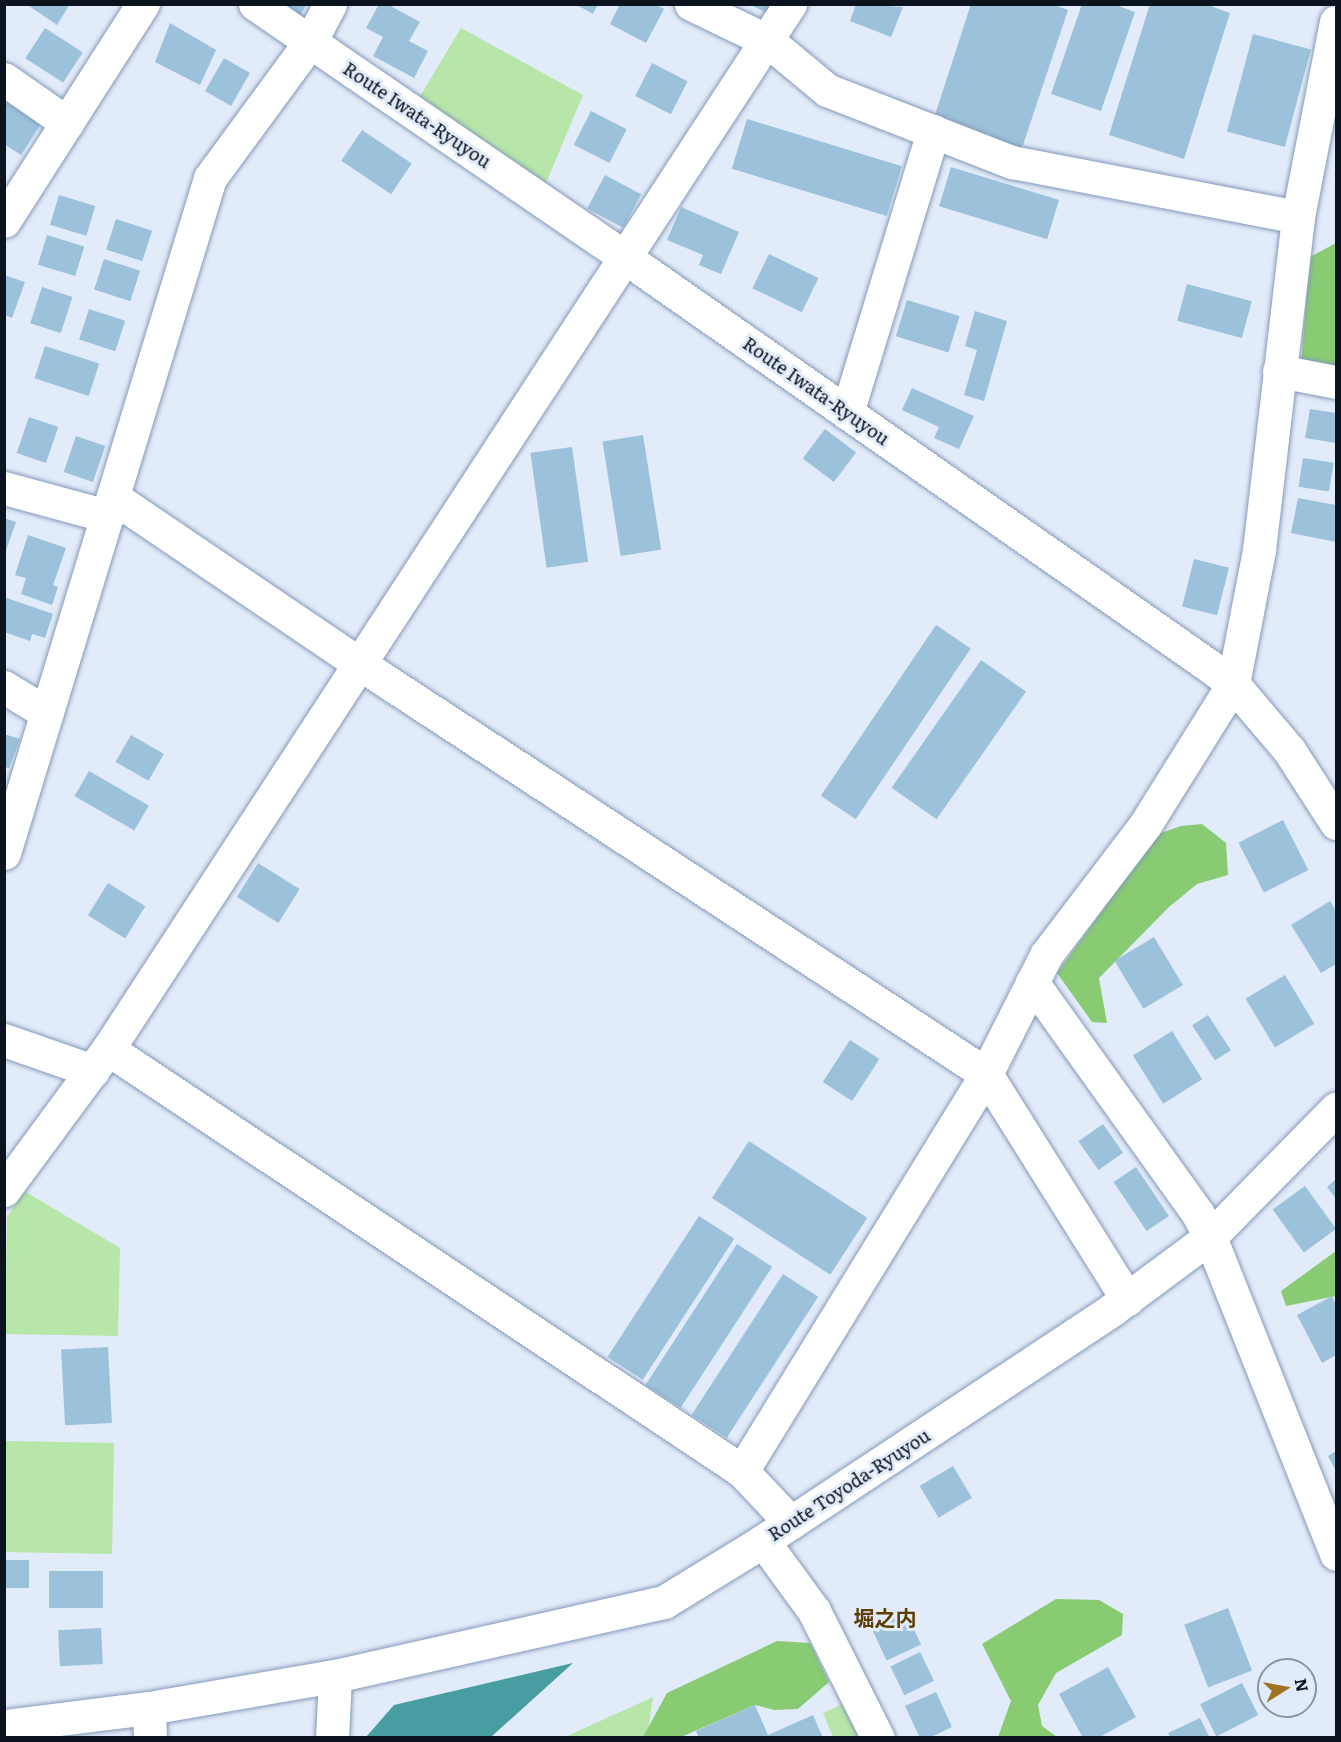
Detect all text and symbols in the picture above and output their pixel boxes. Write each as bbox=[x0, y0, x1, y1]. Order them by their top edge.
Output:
street label: Route Iwata-Ryuyou bbox=[339, 58, 495, 172]
street label: Route Iwata-Ryuyou bbox=[739, 332, 893, 450]
street label: Route Toyoda-Ryuyou bbox=[764, 1425, 934, 1545]
district label: 堀之内 bbox=[854, 1604, 916, 1630]
north arrow bbox=[1257, 1658, 1317, 1718]
text: N bbox=[1290, 1676, 1316, 1694]

